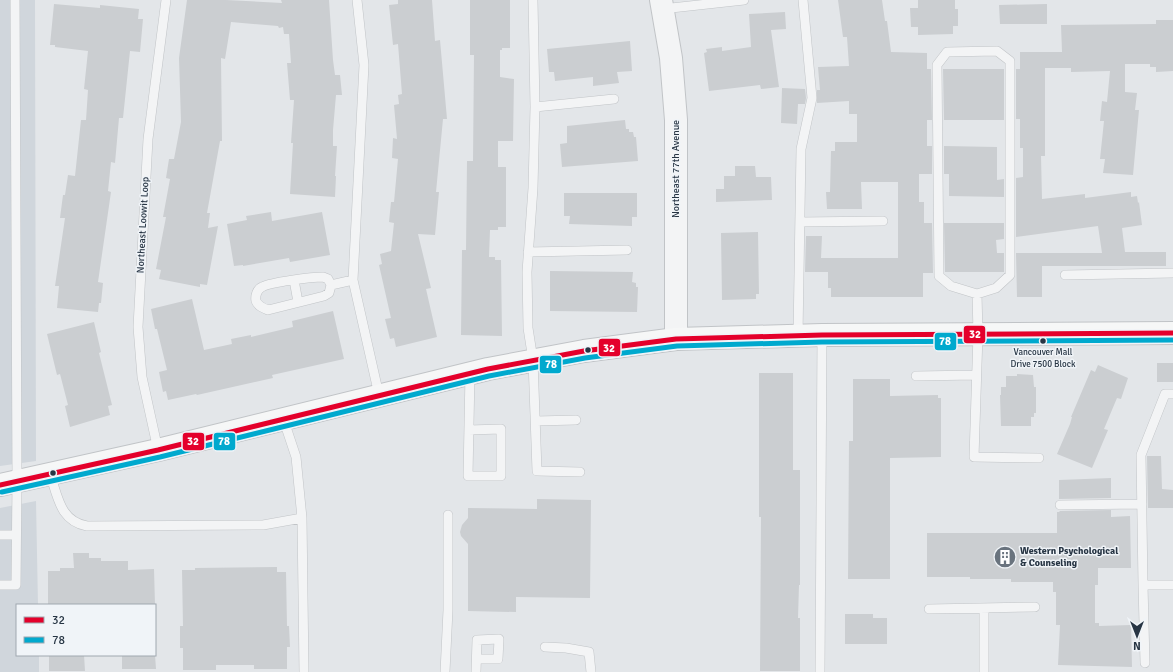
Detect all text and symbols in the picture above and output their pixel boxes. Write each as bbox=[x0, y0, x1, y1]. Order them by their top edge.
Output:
street label: Northeast 77th Avenue bbox=[670, 120, 682, 218]
street label: Northeast Loowit Loop bbox=[134, 176, 152, 274]
line badge: 32 bbox=[963, 325, 986, 344]
text: 32 bbox=[969, 328, 981, 341]
line badge: 78 bbox=[934, 332, 957, 351]
text: 78 bbox=[939, 335, 951, 348]
marker: Vancouver Mall Drive 7500 Block bbox=[1038, 336, 1048, 346]
line badge: 32 bbox=[598, 338, 621, 357]
text: 32 bbox=[603, 342, 615, 355]
unlabelled marker bbox=[583, 345, 593, 355]
place label: Vancouver Mall Drive 7500 Block bbox=[1011, 347, 1076, 370]
line badge: 78 bbox=[539, 355, 562, 374]
text: 78 bbox=[545, 358, 557, 371]
line badge: 32 bbox=[182, 432, 205, 451]
line badge: 78 bbox=[213, 432, 236, 451]
text: 32 bbox=[187, 435, 199, 448]
text: 78 bbox=[218, 435, 230, 448]
unlabelled marker bbox=[48, 468, 58, 478]
building icon: Western Psychological & Counseling bbox=[992, 544, 1018, 570]
place label: Western Psychological & Counseling bbox=[1020, 545, 1118, 569]
legend bbox=[16, 604, 156, 656]
text: 32 bbox=[52, 613, 65, 628]
north arrow bbox=[1117, 616, 1157, 656]
text: 78 bbox=[52, 633, 65, 648]
text: N bbox=[1133, 639, 1141, 652]

